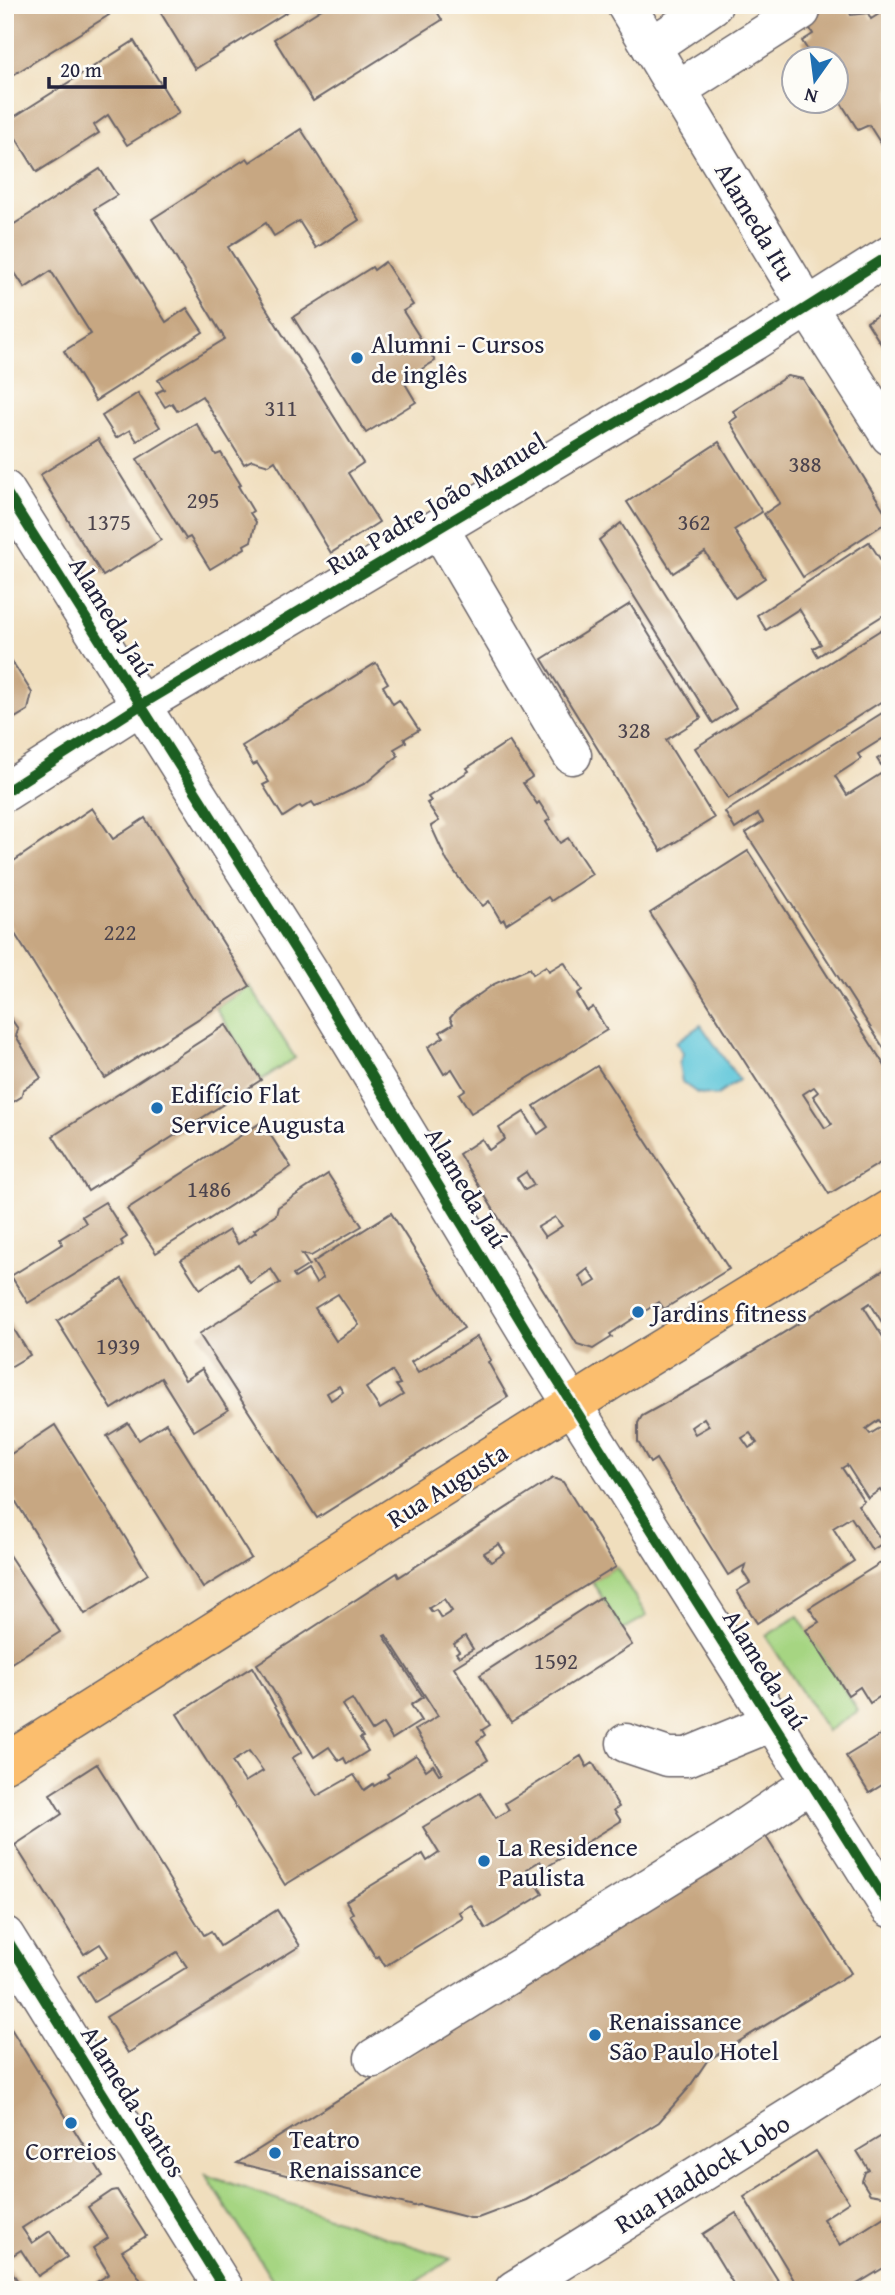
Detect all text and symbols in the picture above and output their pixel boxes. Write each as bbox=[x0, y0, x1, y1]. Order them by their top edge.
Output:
scale bar bbox=[49, 46, 164, 90]
north arrow bbox=[780, 46, 850, 116]
text: 20 m bbox=[60, 54, 102, 85]
text: N bbox=[801, 81, 820, 112]
street label: Alameda Itu bbox=[705, 154, 807, 288]
place label: Alumni - Cursos de inglês bbox=[371, 324, 544, 393]
marker: Alumni - Cursos de inglês bbox=[349, 350, 365, 366]
house number: 311 bbox=[264, 391, 298, 424]
street label: Rua Padre João Manuel bbox=[319, 422, 553, 584]
house number: 388 bbox=[788, 447, 822, 480]
house number: 295 bbox=[186, 483, 220, 516]
house number: 1375 bbox=[87, 505, 131, 538]
house number: 362 bbox=[677, 505, 711, 538]
street label: Alameda Jaú bbox=[60, 548, 164, 684]
house number: 328 bbox=[617, 713, 651, 746]
house number: 222 bbox=[103, 915, 137, 948]
place label: Edifício Flat Service Augusta bbox=[171, 1074, 346, 1143]
marker: Edifício Flat Service Augusta bbox=[149, 1100, 165, 1116]
street label: Alameda Jaú bbox=[415, 1119, 519, 1255]
house number: 1486 bbox=[187, 1172, 231, 1205]
place label: Jardins fitness bbox=[649, 1293, 807, 1332]
marker: Jardins fitness bbox=[630, 1304, 646, 1320]
house number: 1939 bbox=[96, 1329, 140, 1362]
street label: Rua Augusta bbox=[379, 1432, 515, 1537]
street label: Alameda Jaú bbox=[714, 1601, 818, 1737]
house number: 1592 bbox=[534, 1644, 578, 1677]
place label: La Residence Paulista bbox=[498, 1827, 638, 1896]
marker: La Residence Paulista bbox=[476, 1853, 492, 1869]
place label: Renaissance São Paulo Hotel bbox=[609, 2001, 779, 2070]
street label: Alameda Santos bbox=[72, 2017, 196, 2185]
marker: Renaissance São Paulo Hotel bbox=[587, 2027, 603, 2043]
street label: Rua Haddock Lobo bbox=[607, 2103, 797, 2243]
marker: Correios bbox=[63, 2115, 79, 2131]
place label: Teatro Renaissance bbox=[289, 2119, 422, 2188]
place label: Correios bbox=[25, 2131, 117, 2170]
marker: Teatro Renaissance bbox=[267, 2145, 283, 2161]

